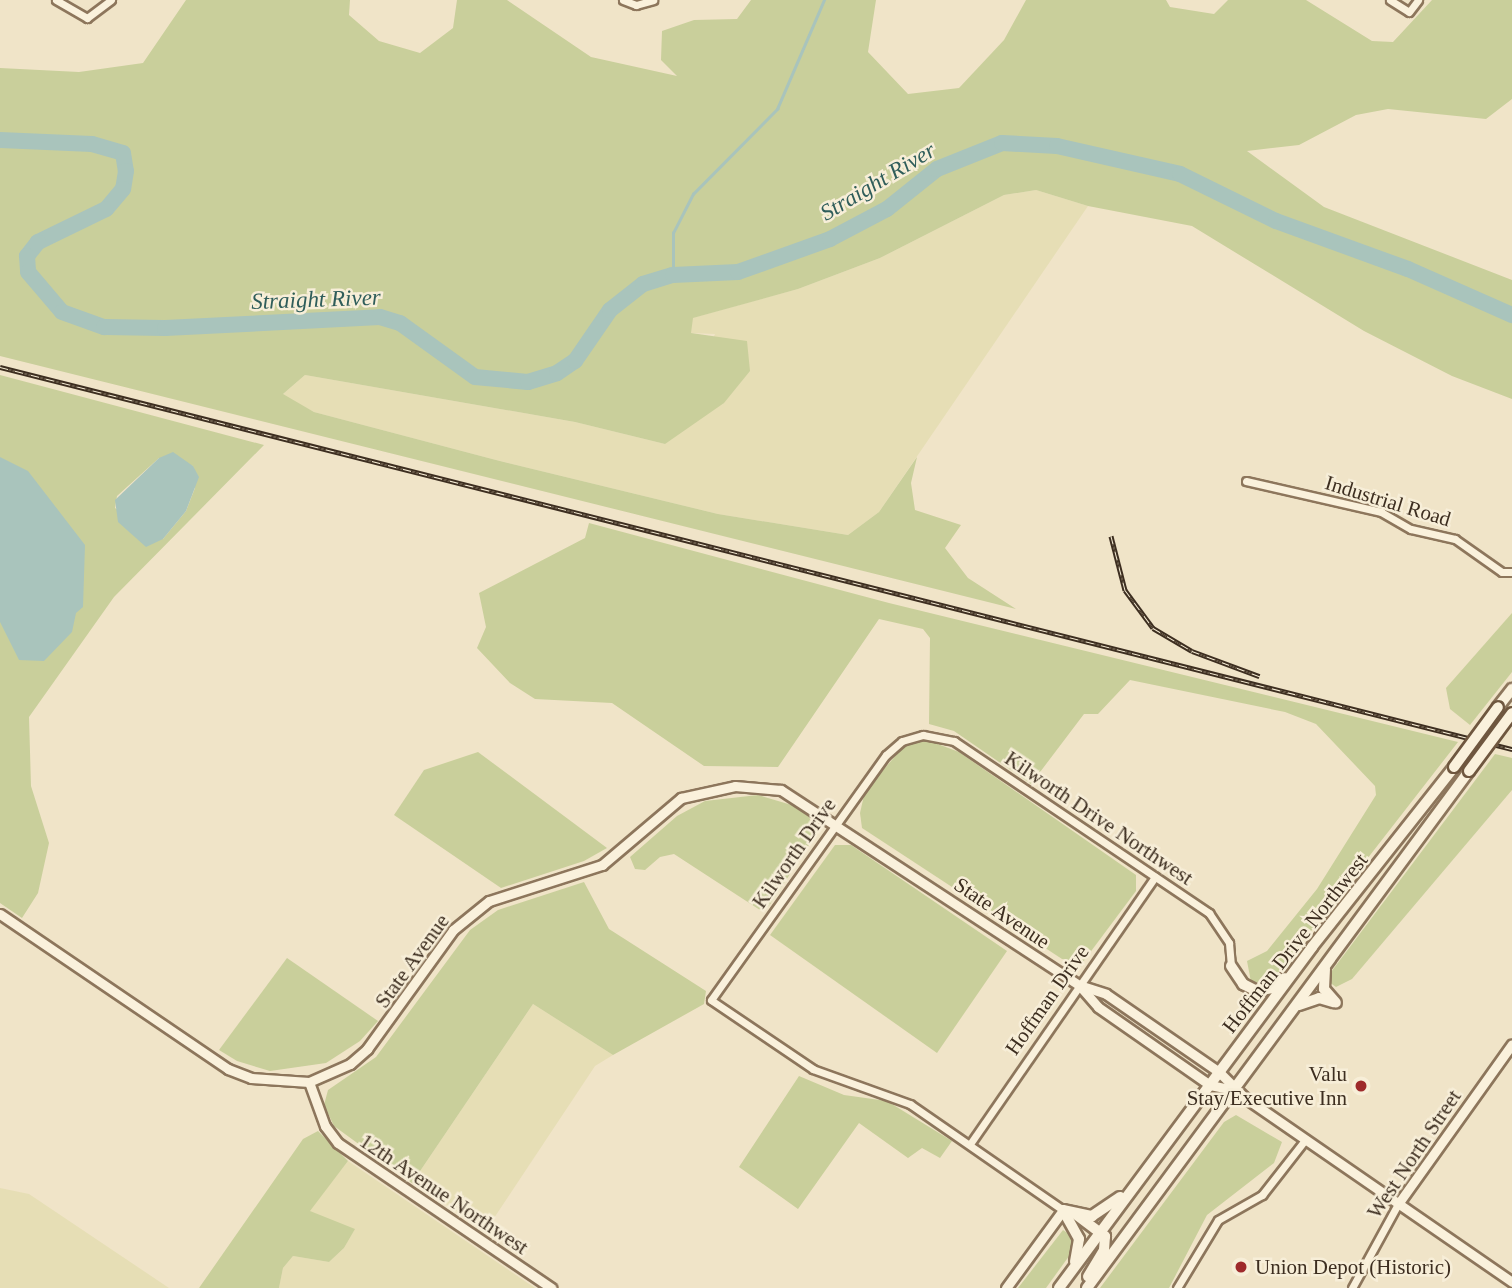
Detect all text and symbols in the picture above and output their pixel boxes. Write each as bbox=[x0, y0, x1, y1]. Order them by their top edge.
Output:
water label: Straight River bbox=[815, 137, 941, 227]
water label: Straight River bbox=[251, 284, 381, 316]
street label: Industrial Road bbox=[1322, 470, 1454, 532]
street label: Kilworth Drive Northwest bbox=[1000, 746, 1198, 890]
street label: Kilworth Drive bbox=[747, 793, 841, 913]
street label: Hoffman Drive Northwest bbox=[1217, 848, 1373, 1038]
street label: State Avenue bbox=[949, 872, 1055, 954]
street label: State Avenue bbox=[369, 909, 455, 1013]
street label: Hoffman Drive bbox=[1000, 940, 1094, 1060]
place label: Valu Stay/Executive Inn bbox=[1187, 1061, 1347, 1111]
marker: Valu Stay/Executive Inn bbox=[1353, 1078, 1369, 1094]
street label: West North Street bbox=[1362, 1085, 1466, 1223]
street label: 12th Avenue Northwest bbox=[354, 1128, 534, 1260]
place label: Union Depot (Historic) bbox=[1255, 1254, 1451, 1280]
marker: Union Depot (Historic) bbox=[1233, 1259, 1249, 1275]

